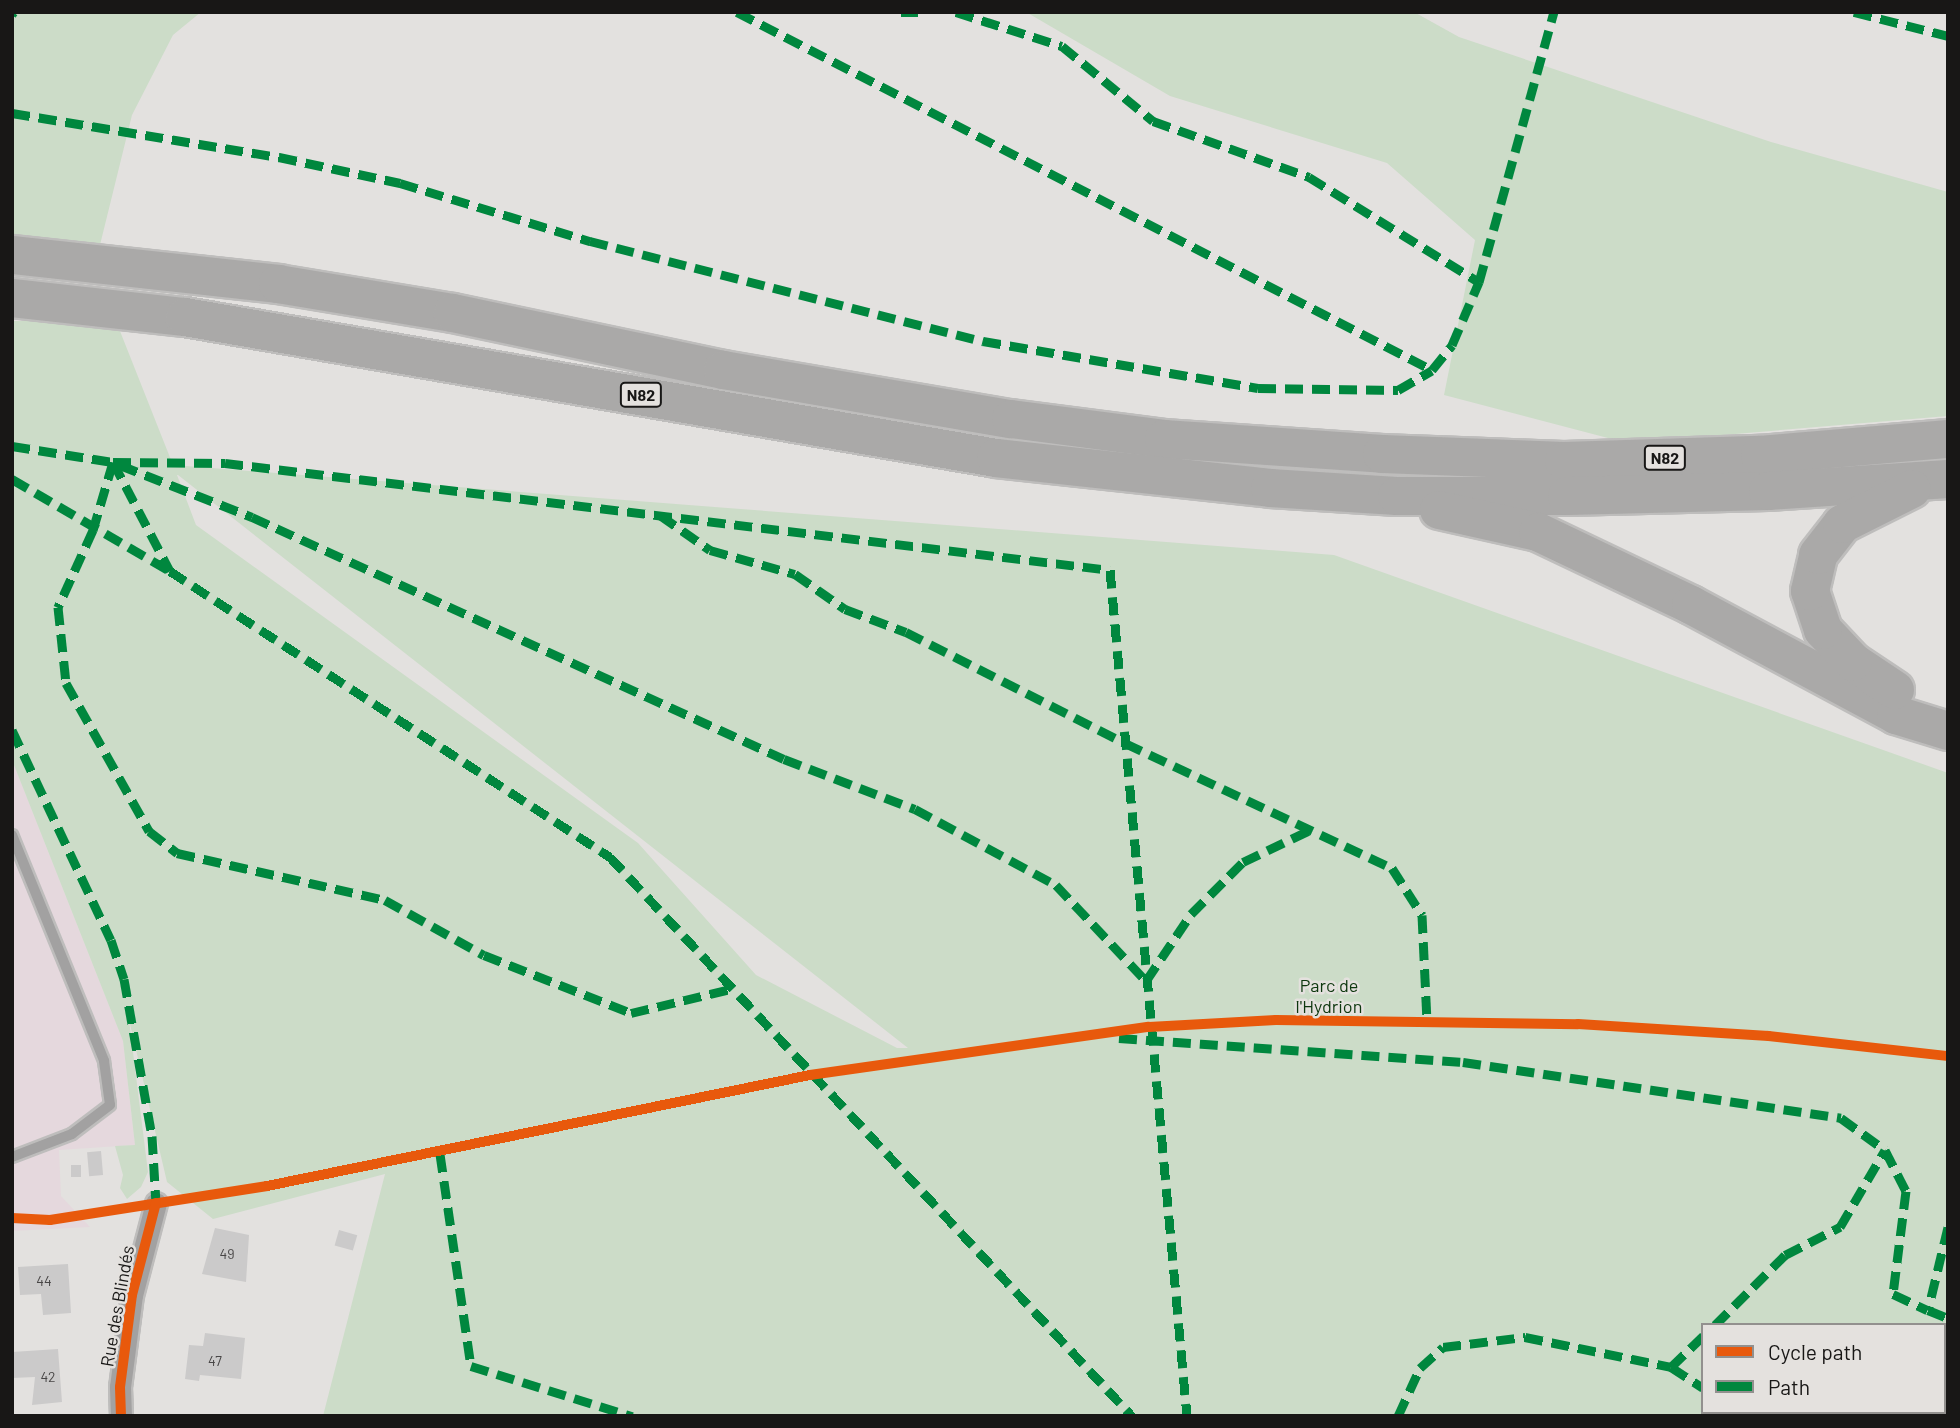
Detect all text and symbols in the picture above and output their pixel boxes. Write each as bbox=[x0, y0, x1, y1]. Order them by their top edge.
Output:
road number: N82 bbox=[618, 382, 664, 408]
road number: N82 bbox=[1642, 446, 1688, 471]
park label: Parc de l'Hydrion bbox=[1296, 975, 1362, 1018]
street label: Rue des Blindés bbox=[96, 1244, 138, 1368]
house number: 49 bbox=[219, 1246, 235, 1262]
house number: 44 bbox=[36, 1273, 52, 1289]
legend bbox=[1701, 1323, 1946, 1414]
text: Cycle path bbox=[1768, 1339, 1862, 1364]
house number: 47 bbox=[208, 1353, 222, 1369]
house number: 42 bbox=[40, 1369, 56, 1385]
text: Path bbox=[1768, 1374, 1810, 1399]

